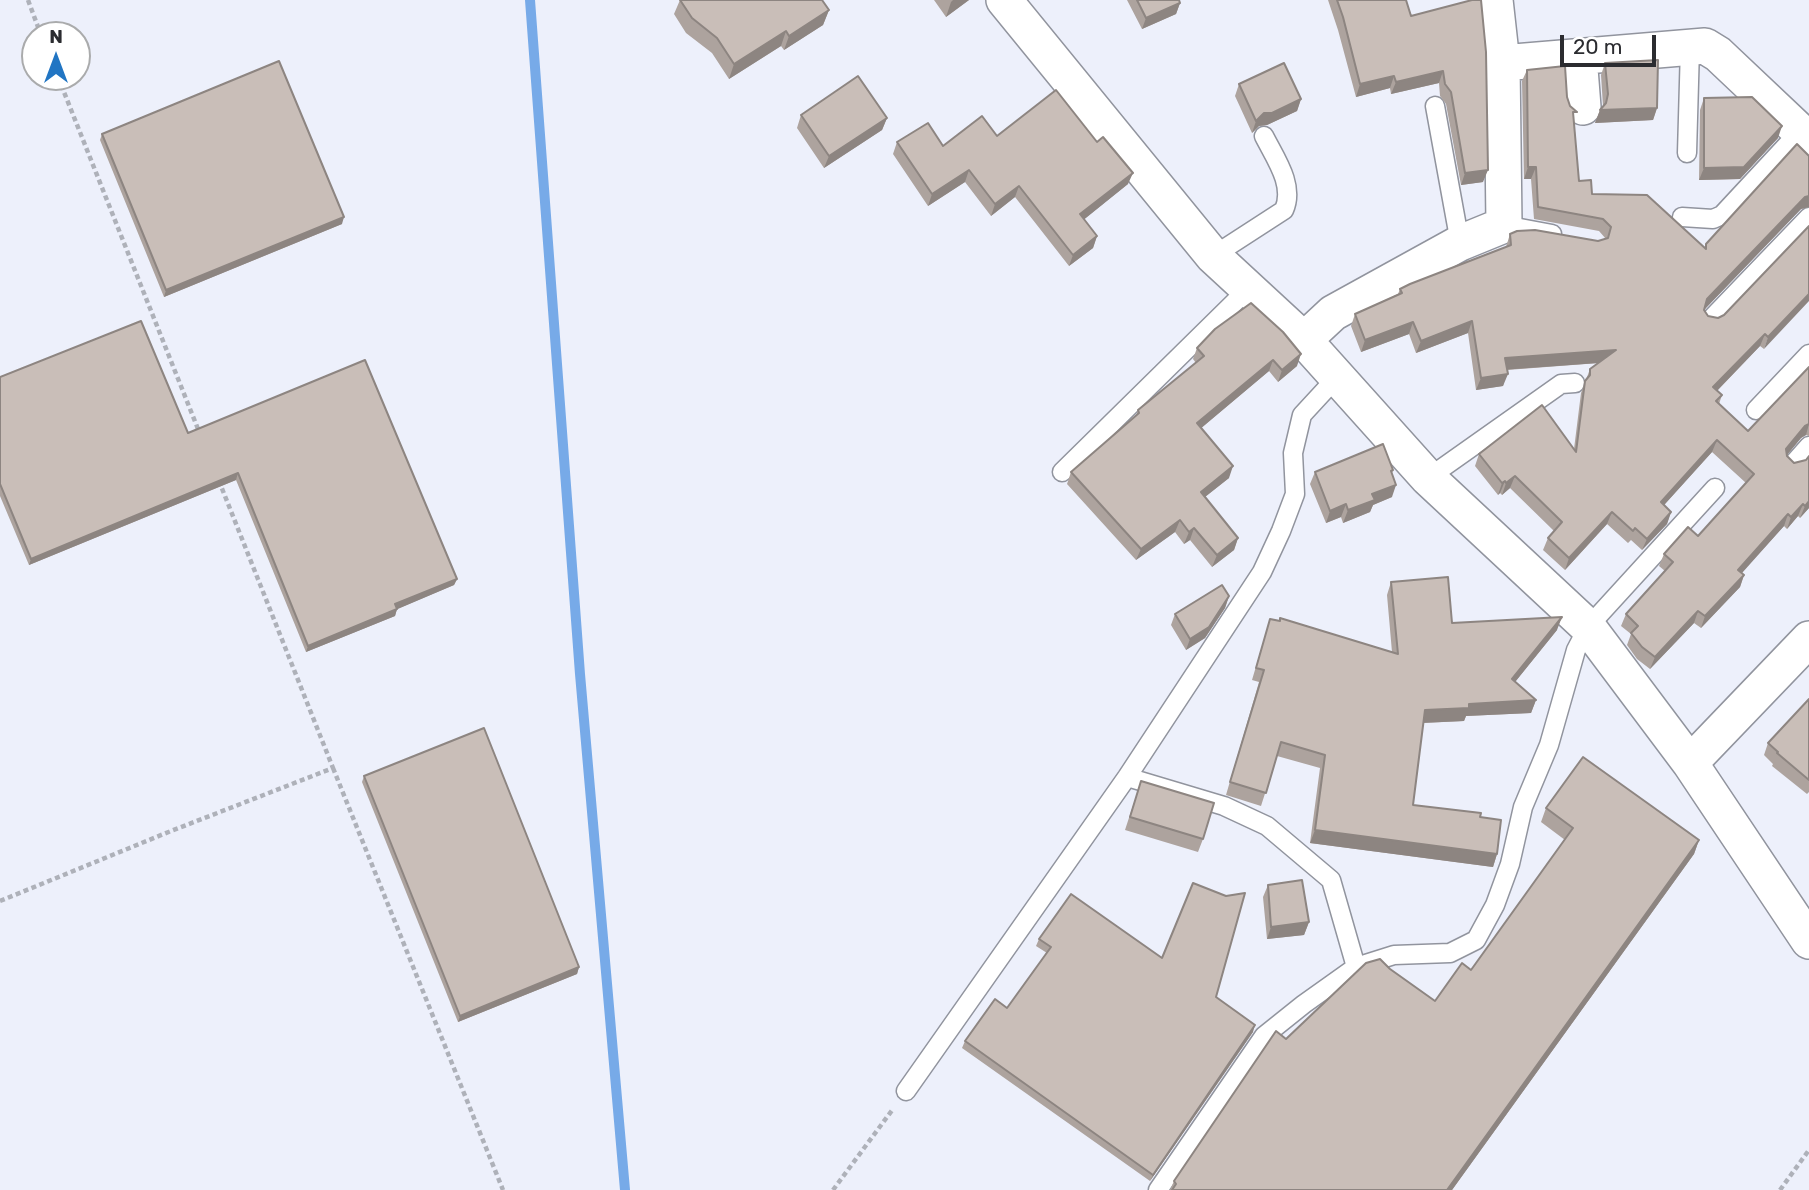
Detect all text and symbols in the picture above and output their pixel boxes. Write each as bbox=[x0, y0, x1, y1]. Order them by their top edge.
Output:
north arrow bbox=[21, 21, 91, 91]
scale bar bbox=[1564, 21, 1660, 65]
text: N bbox=[49, 25, 63, 48]
text: 20 m bbox=[1573, 34, 1622, 59]

